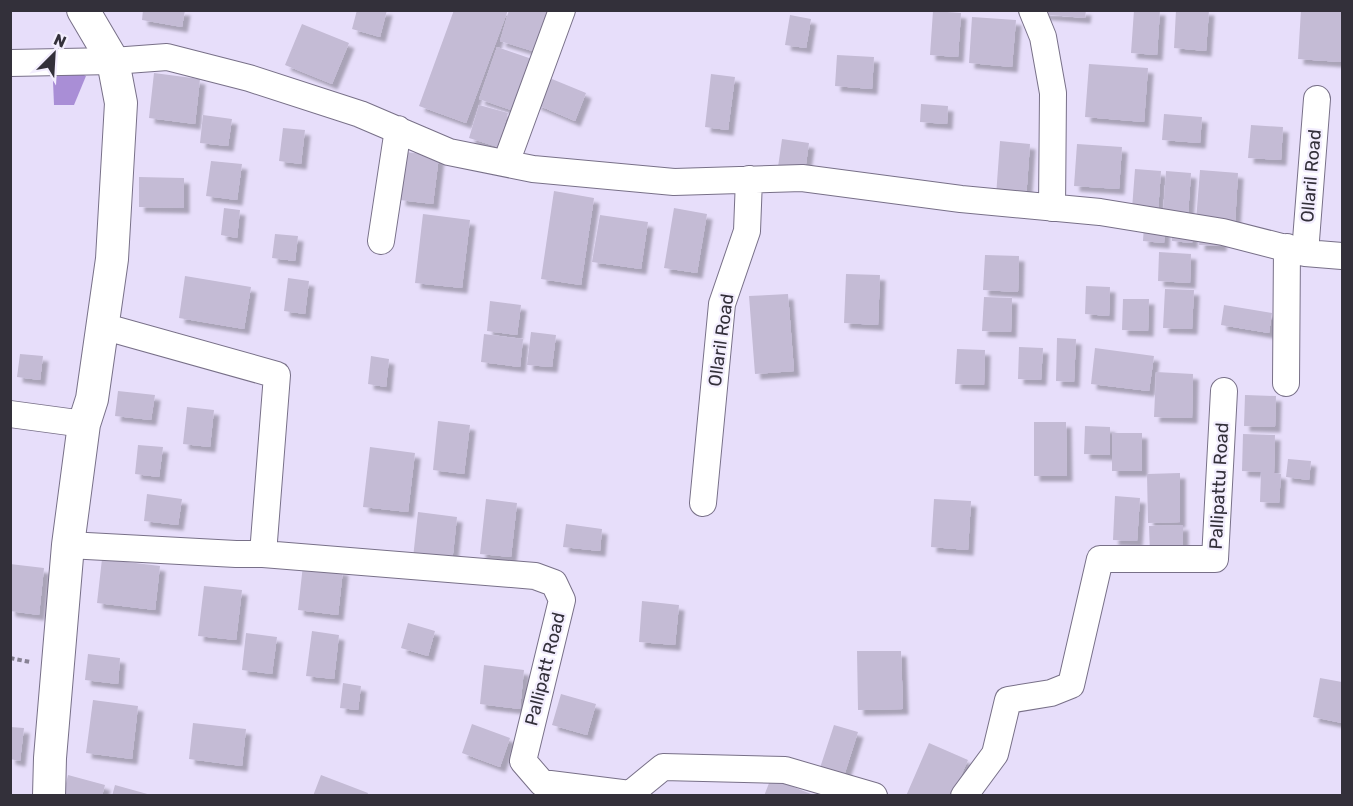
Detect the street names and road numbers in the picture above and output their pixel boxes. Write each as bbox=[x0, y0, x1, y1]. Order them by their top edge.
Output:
street label: Ollaril Road bbox=[1296, 128, 1326, 224]
street label: Ollaril Road bbox=[704, 292, 738, 388]
street label: Pallipattu Road bbox=[1205, 422, 1233, 550]
street label: Pallipatt Road bbox=[520, 610, 570, 728]

